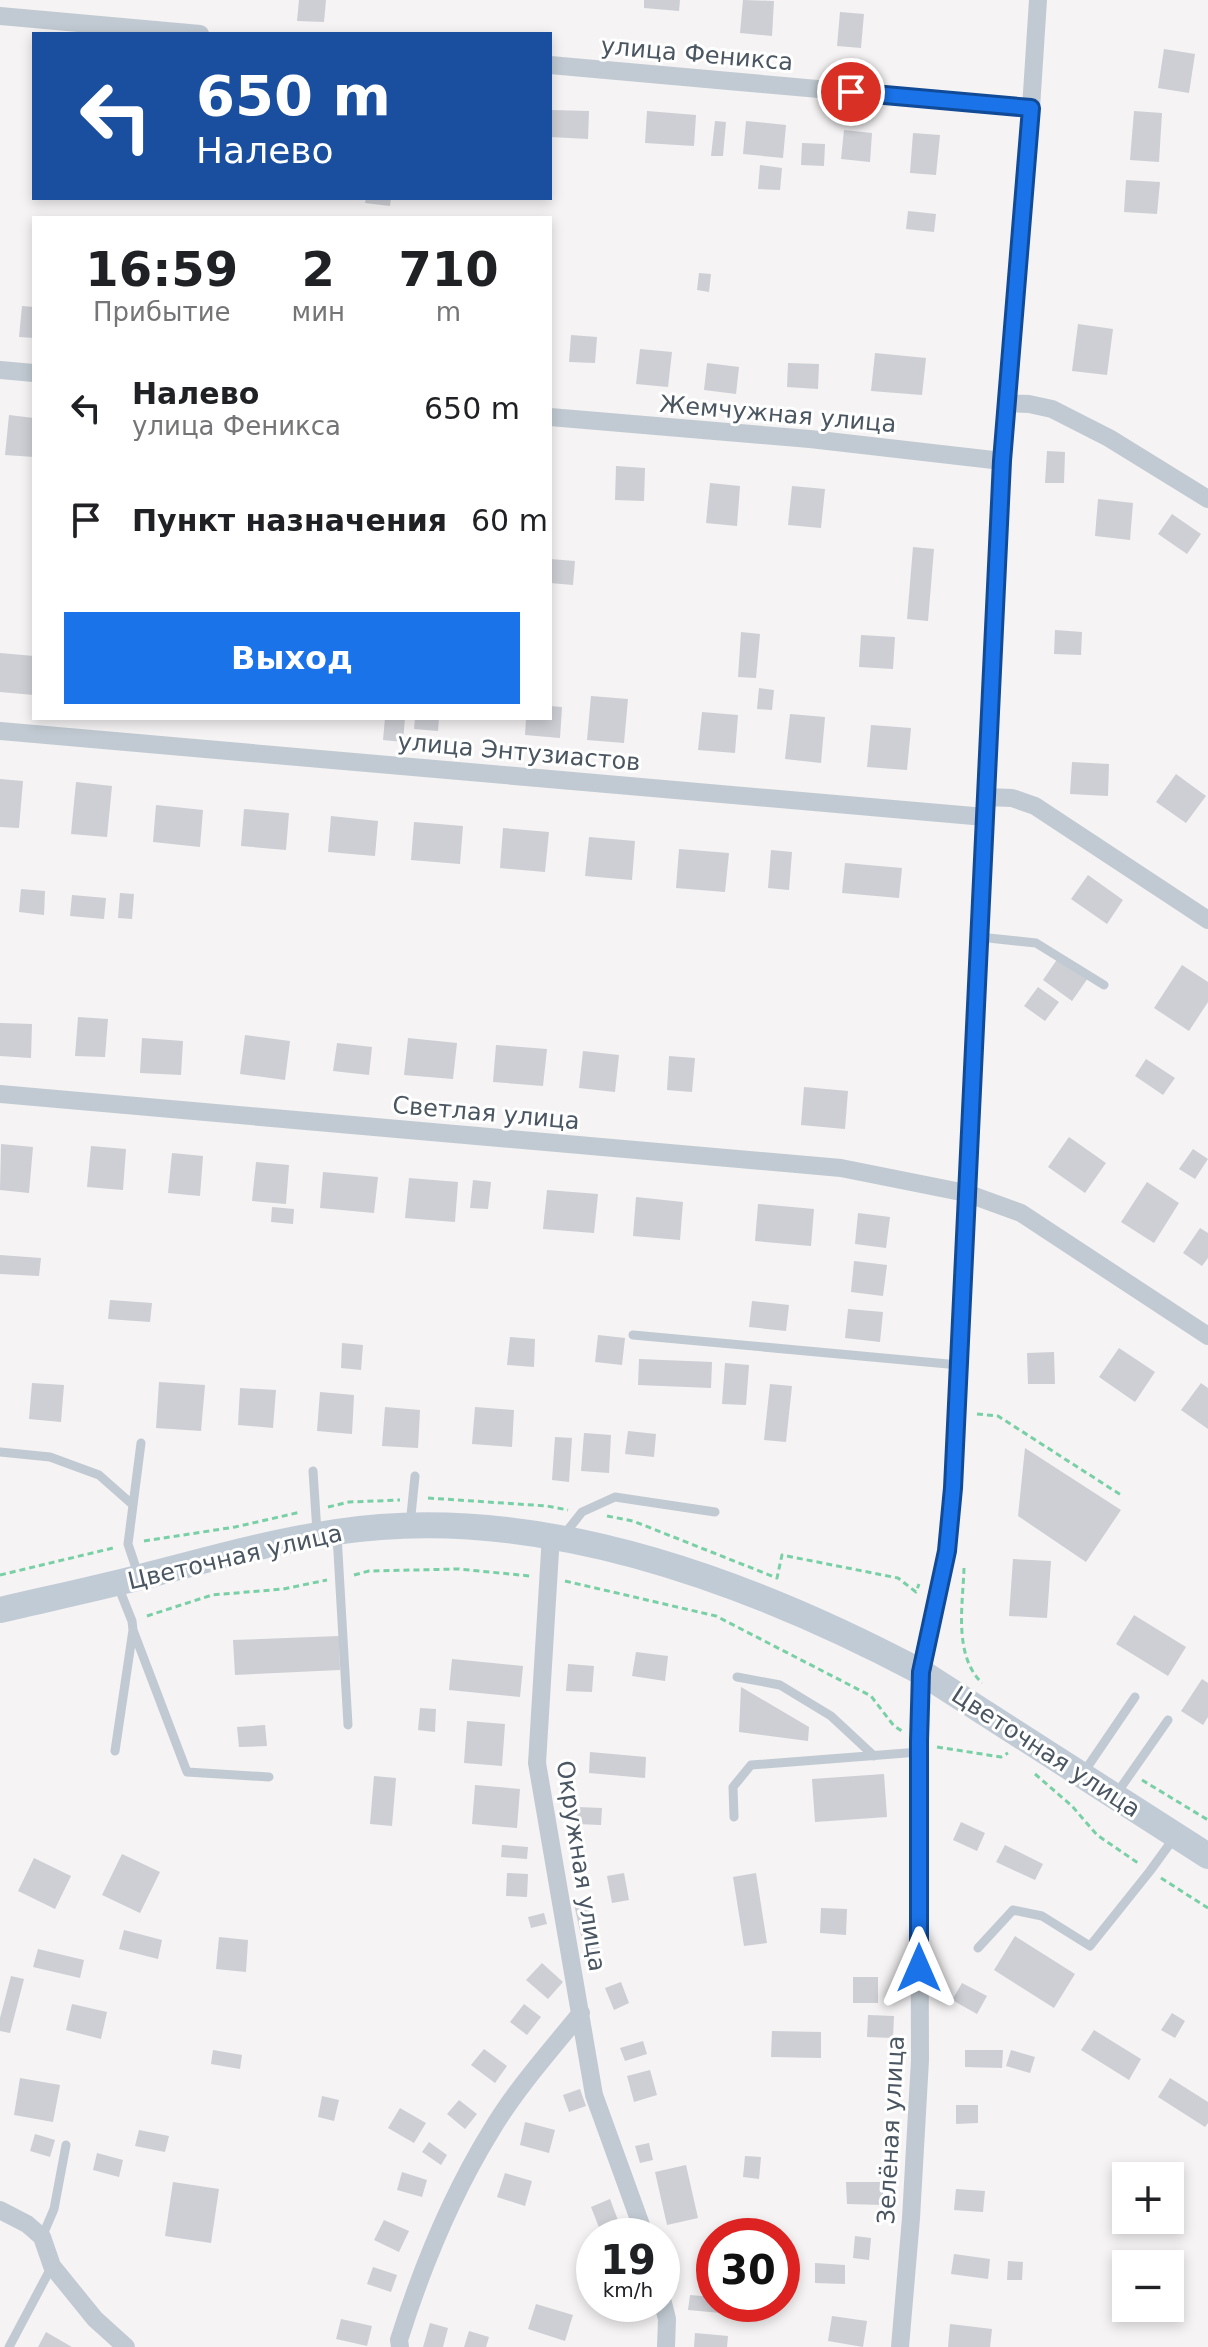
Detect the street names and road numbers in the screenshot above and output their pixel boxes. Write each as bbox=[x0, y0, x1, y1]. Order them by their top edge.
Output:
street label: улица Феникса bbox=[600, 32, 794, 76]
street label: Жемчужная улица bbox=[659, 390, 897, 438]
street label: улица Энтузиастов bbox=[396, 727, 642, 777]
street label: Светлая улица bbox=[391, 1091, 581, 1135]
street label: Цветочная улица bbox=[125, 1519, 345, 1595]
street label: Цветочная улица bbox=[947, 1681, 1145, 1823]
street label: Окружная улица bbox=[551, 1759, 611, 1973]
street label: Зелёная улица bbox=[872, 2035, 910, 2225]

